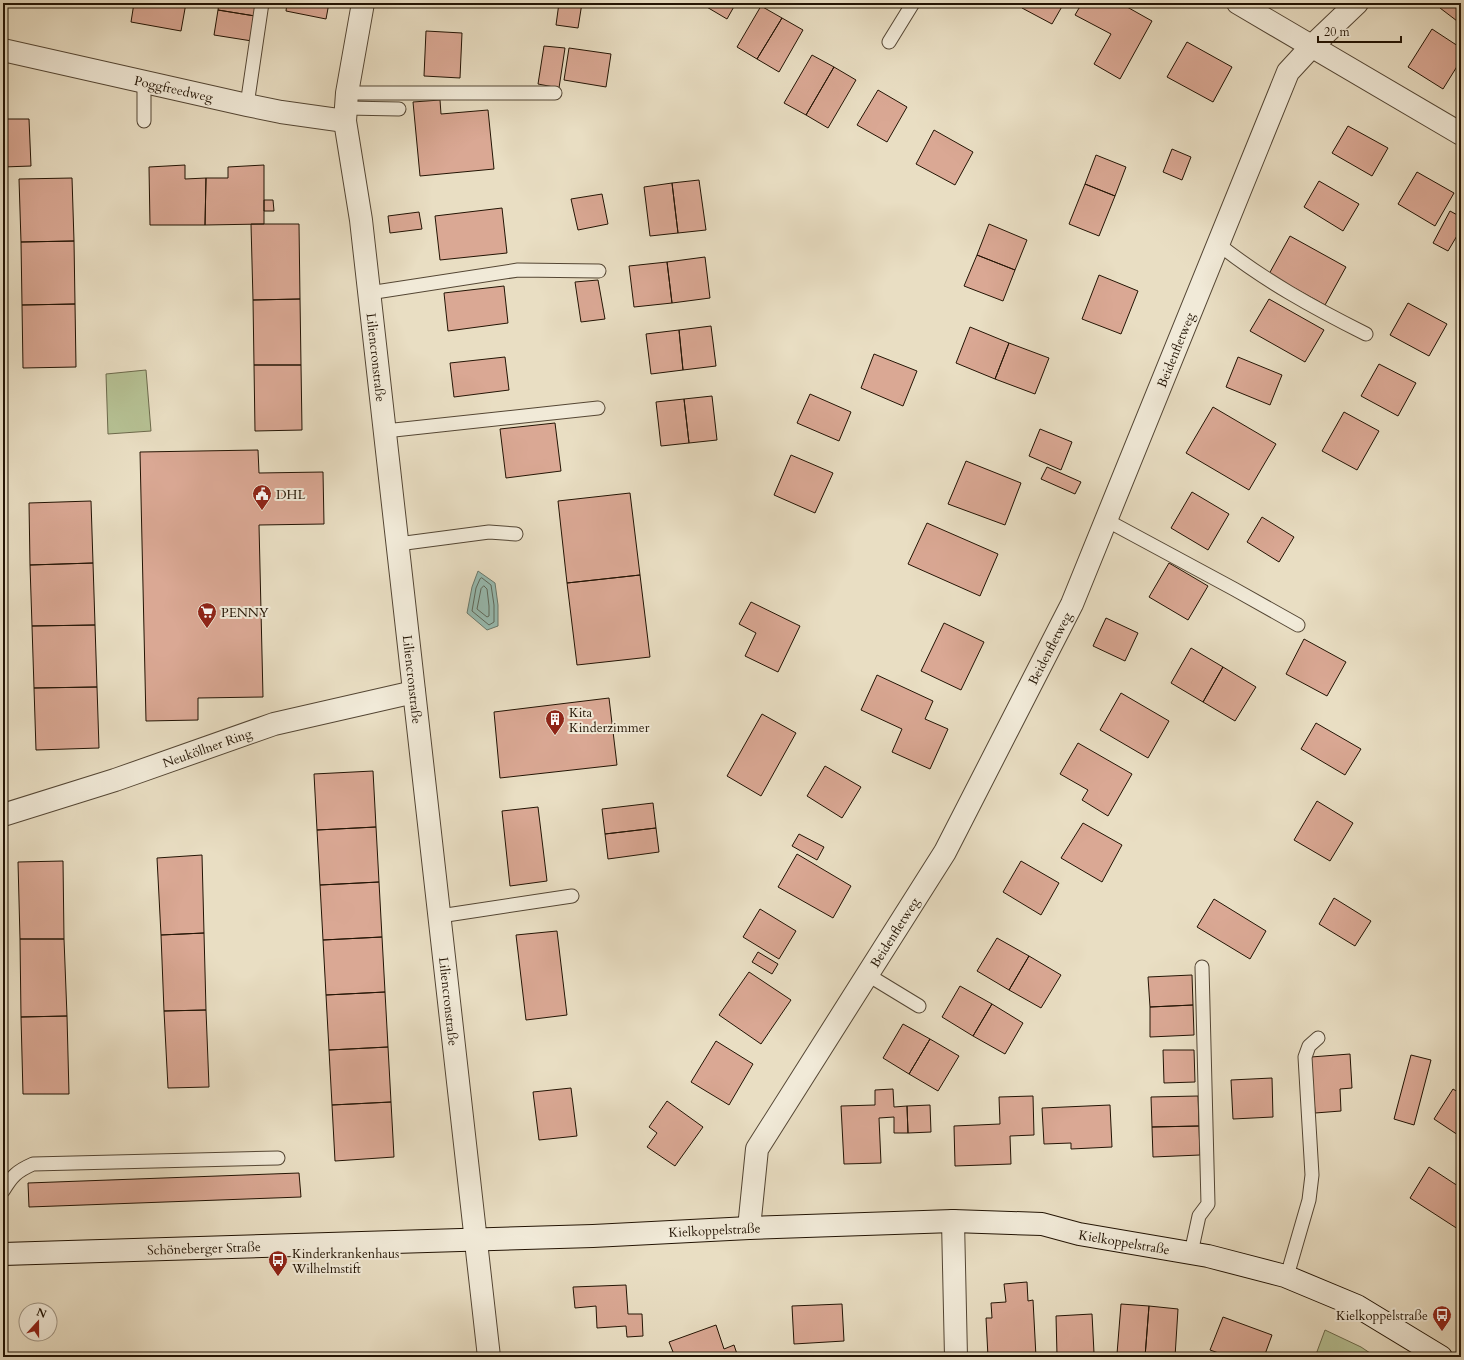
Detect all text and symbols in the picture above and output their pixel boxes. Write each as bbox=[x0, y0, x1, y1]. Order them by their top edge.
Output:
scale bar bbox=[1318, 18, 1401, 44]
text: 20 m bbox=[1324, 24, 1351, 40]
street label: Poggfreedweg bbox=[132, 72, 215, 107]
street label: Beidenfletweg bbox=[1153, 309, 1200, 390]
street label: Liliencronstraße bbox=[362, 312, 389, 403]
public building icon: DHL bbox=[251, 483, 273, 511]
place label: DHL bbox=[276, 486, 305, 504]
supermarket icon: PENNY bbox=[196, 601, 218, 629]
place label: PENNY bbox=[221, 604, 269, 622]
street label: Beidenfletweg bbox=[1024, 608, 1077, 688]
street label: Liliencronstraße bbox=[398, 634, 426, 725]
place label: Kita Kinderzimmer bbox=[569, 704, 650, 737]
building icon: Kita Kinderzimmer bbox=[544, 708, 566, 736]
street label: Neuköllner Ring bbox=[160, 724, 255, 773]
street label: Beidenfletweg bbox=[866, 894, 924, 971]
street label: Liliencronstraße bbox=[434, 956, 462, 1047]
street label: Kielkoppelstraße bbox=[668, 1220, 761, 1242]
street label: Kielkoppelstraße bbox=[1077, 1226, 1171, 1259]
street label: Schöneberger Straße bbox=[147, 1238, 261, 1260]
place label: Kinderkrankenhaus Wilhelmstift bbox=[291, 1245, 399, 1278]
bus stop icon: Kinderkrankenhaus Wilhelmstift bbox=[267, 1249, 289, 1277]
north arrow bbox=[18, 1302, 58, 1342]
text: N bbox=[34, 1304, 49, 1322]
bus stop icon: Kielkoppelstraße bbox=[1431, 1304, 1453, 1332]
place label: Kielkoppelstraße bbox=[1336, 1307, 1428, 1325]

